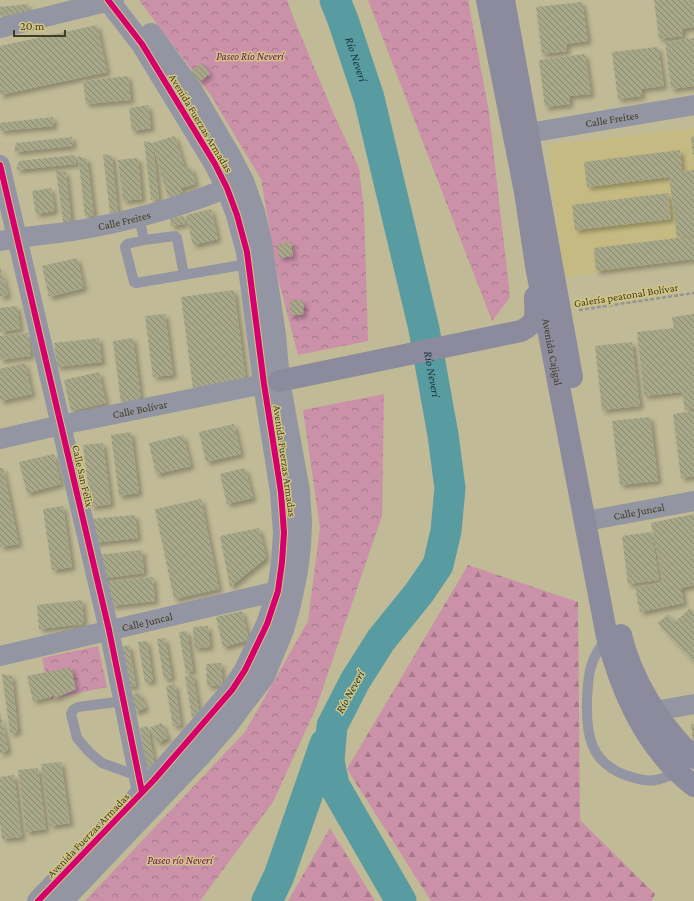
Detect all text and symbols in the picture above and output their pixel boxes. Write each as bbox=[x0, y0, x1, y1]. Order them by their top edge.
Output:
scale bar bbox=[14, 12, 65, 38]
text: 20 m bbox=[20, 19, 45, 33]
water label: Río Neverí bbox=[342, 35, 371, 85]
park label: Paseo Río Neverí bbox=[216, 50, 286, 62]
street label: Avenida Fuerzas Armadas bbox=[167, 72, 235, 174]
street label: Calle Freites bbox=[584, 109, 639, 129]
street label: Calle Freites bbox=[97, 208, 152, 232]
street label: Galería peatonal Bolívar bbox=[573, 281, 679, 310]
street label: Avenida Cajigal bbox=[540, 317, 565, 387]
water label: Río Neverí bbox=[421, 350, 443, 400]
street label: Calle Bolívar bbox=[111, 398, 168, 420]
street label: Avenida Fuerzas Armadas bbox=[271, 404, 299, 518]
street label: Calle San Félix bbox=[70, 444, 96, 508]
street label: Calle Juncal bbox=[612, 501, 666, 522]
street label: Calle Juncal bbox=[120, 610, 174, 633]
water label: Río Neverí bbox=[333, 667, 368, 716]
street label: Avenida Fuerzas Armadas bbox=[45, 790, 131, 880]
park label: Paseo río Neverí bbox=[147, 854, 215, 866]

